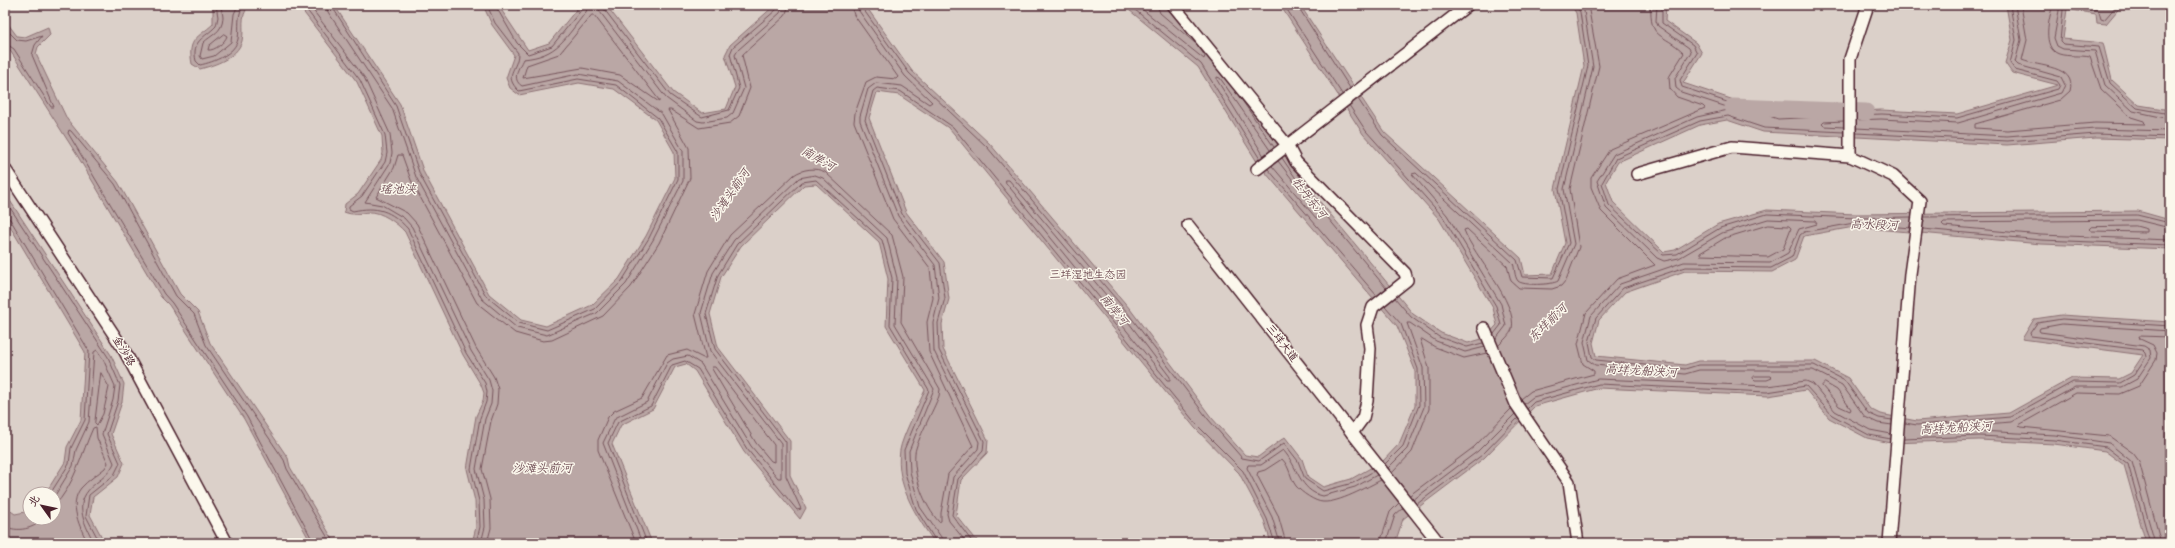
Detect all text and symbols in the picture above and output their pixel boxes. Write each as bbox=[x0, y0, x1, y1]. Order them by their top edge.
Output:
water label: 南岸河 bbox=[798, 143, 840, 176]
water label: 沙滩头前河 bbox=[706, 164, 755, 224]
water label: 牡丹东河 bbox=[1288, 174, 1332, 224]
water label: 瑶池浃 bbox=[380, 181, 417, 198]
water label: 高水段河 bbox=[1850, 216, 1900, 234]
park label: 三垟湿地生态园 bbox=[1050, 267, 1127, 282]
water label: 南岸河 bbox=[1096, 291, 1133, 331]
water label: 东垟前河 bbox=[1525, 299, 1573, 346]
street label: 三垟大道 bbox=[1263, 321, 1301, 365]
street label: 金沙路 bbox=[109, 333, 139, 369]
water label: 高垟龙船浃河 bbox=[1605, 361, 1679, 381]
water label: 高垟龙船浃河 bbox=[1920, 418, 1994, 438]
water label: 沙滩头前河 bbox=[512, 460, 574, 477]
north arrow bbox=[22, 486, 62, 526]
text: 北 bbox=[25, 492, 43, 510]

